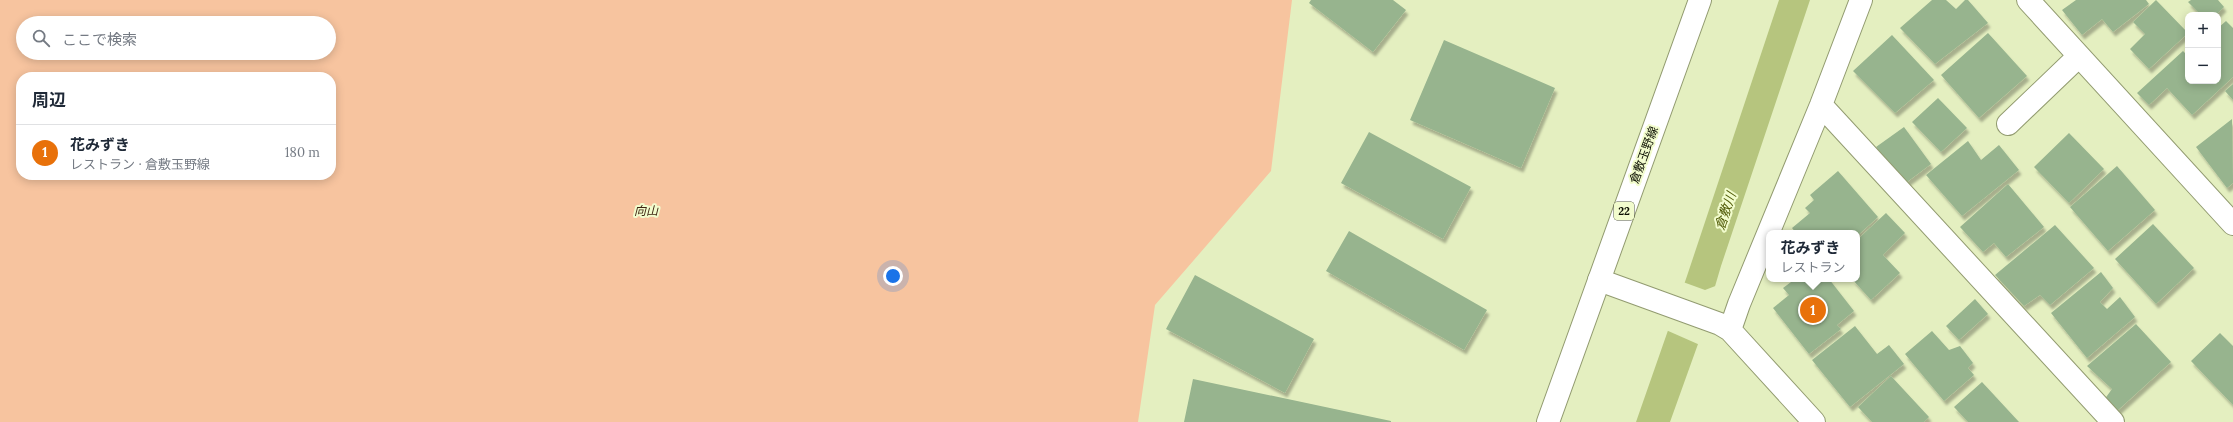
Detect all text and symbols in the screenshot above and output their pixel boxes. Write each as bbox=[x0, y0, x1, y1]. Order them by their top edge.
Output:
map controls bbox=[2185, 12, 2221, 84]
button: + bbox=[2185, 12, 2221, 48]
search box bbox=[16, 16, 336, 60]
icon: search bbox=[30, 27, 52, 49]
text: ここで検索 bbox=[62, 30, 137, 49]
button: − bbox=[2185, 48, 2221, 84]
text: 周辺 bbox=[32, 89, 66, 111]
street label: 倉敷玉野線 bbox=[1626, 124, 1661, 186]
text: 花みずき bbox=[70, 135, 130, 154]
text: 1 bbox=[42, 144, 48, 161]
text: 180 m bbox=[285, 144, 320, 161]
text: レストラン · 倉敷玉野線 bbox=[70, 156, 210, 173]
water label: 倉敷川 bbox=[1711, 188, 1741, 232]
road number: 22 bbox=[1614, 202, 1634, 220]
park label: 向山 bbox=[634, 203, 659, 218]
popup bbox=[1766, 230, 1860, 282]
text: 花みずき bbox=[1780, 238, 1841, 257]
text: レストラン bbox=[1780, 259, 1846, 276]
your location bbox=[883, 266, 903, 286]
pin: 1 bbox=[1800, 295, 1826, 325]

